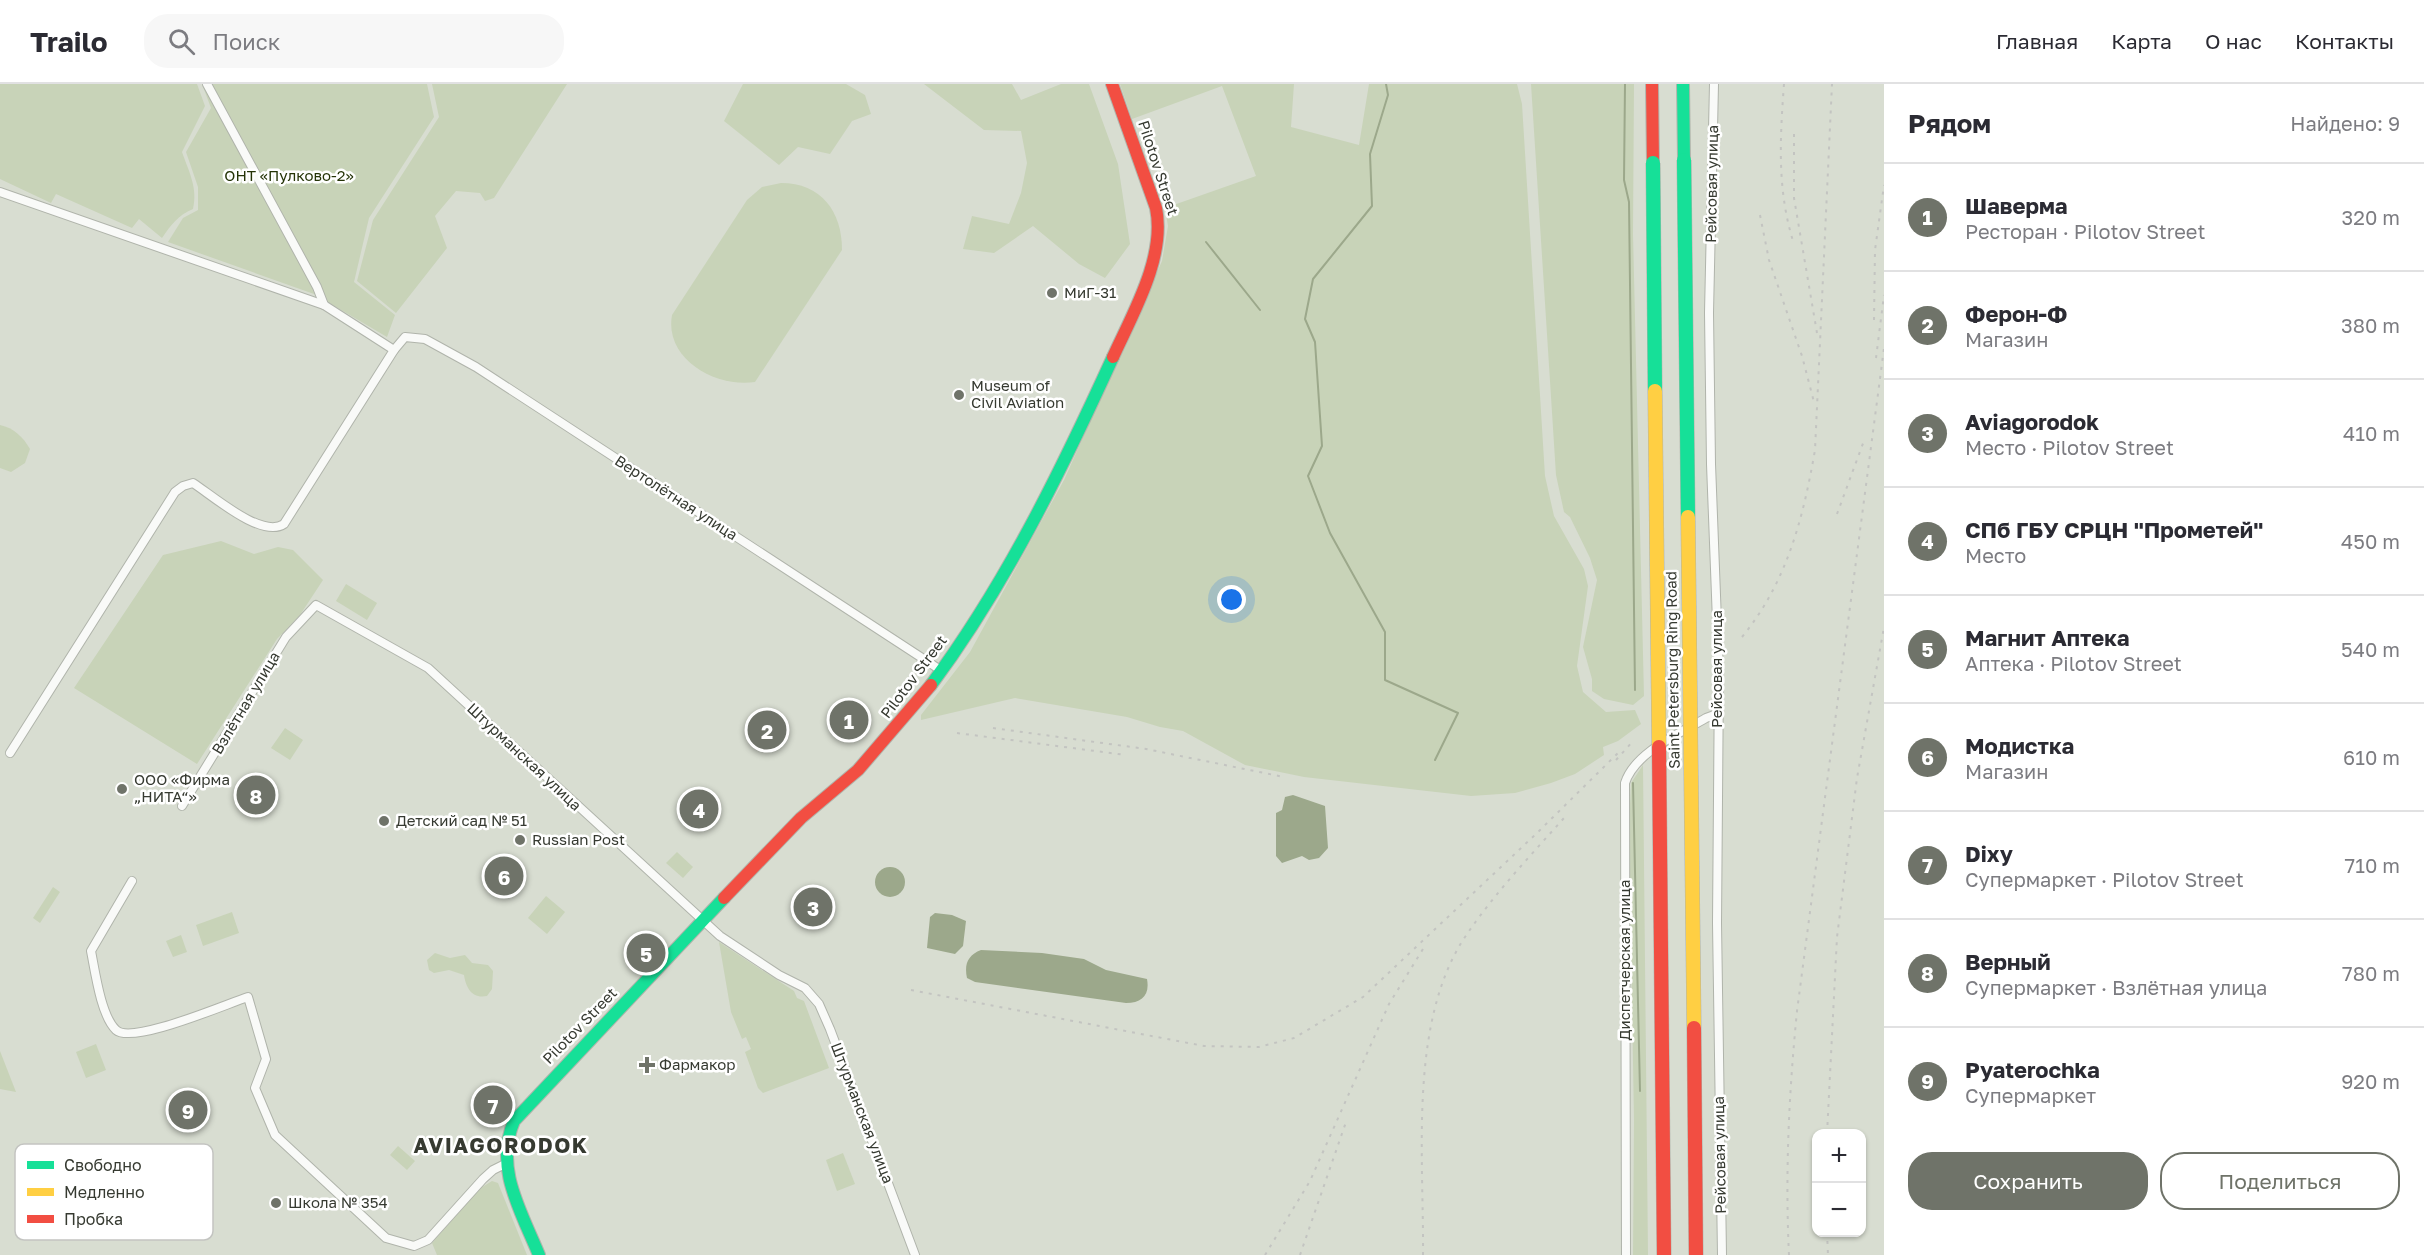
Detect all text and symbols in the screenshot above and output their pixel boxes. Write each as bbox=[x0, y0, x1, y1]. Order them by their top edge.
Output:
search box bbox=[144, 14, 564, 68]
text: Trailo bbox=[30, 25, 108, 58]
icon: search bbox=[165, 25, 198, 58]
text: Поиск bbox=[213, 28, 280, 55]
text: Главная bbox=[1996, 28, 2078, 54]
text: Карта bbox=[2111, 28, 2172, 54]
text: О нас bbox=[2205, 28, 2262, 54]
text: Контакты bbox=[2295, 28, 2394, 54]
text: Рядом bbox=[1908, 108, 1991, 139]
text: Найдено: 9 bbox=[2290, 111, 2400, 135]
street label: Pilotov Street bbox=[1135, 118, 1183, 217]
street label: Рейсовая улица bbox=[1701, 125, 1721, 243]
park label: ОНТ «Пулково-2» bbox=[224, 166, 354, 184]
text: Шаверма bbox=[1965, 192, 2068, 219]
text: 1 bbox=[1922, 205, 1933, 229]
text: 320 m bbox=[2342, 205, 2400, 229]
text: Ресторан · Pilotov Street bbox=[1965, 219, 2205, 243]
place label: МиГ-31 bbox=[1064, 283, 1116, 301]
marker: МиГ-31 bbox=[1045, 286, 1059, 300]
text: Ферон-Ф bbox=[1965, 300, 2067, 327]
text: 2 bbox=[1921, 313, 1934, 337]
text: 380 m bbox=[2341, 313, 2400, 337]
text: Магазин bbox=[1965, 327, 2049, 351]
place label: Museum of Civil Aviation bbox=[971, 376, 1064, 411]
marker: Museum of Civil Aviation bbox=[952, 388, 966, 402]
text: Aviagorodok bbox=[1965, 408, 2099, 435]
text: 3 bbox=[1921, 421, 1934, 445]
text: 410 m bbox=[2343, 421, 2400, 445]
text: Место · Pilotov Street bbox=[1965, 435, 2174, 459]
street label: Вертолётная улица bbox=[612, 451, 741, 543]
text: СПб ГБУ СРЦН "Прометей" bbox=[1965, 516, 2263, 543]
text: 4 bbox=[1921, 529, 1934, 553]
text: 450 m bbox=[2341, 529, 2400, 553]
text: Место bbox=[1965, 543, 2026, 567]
street label: Saint Petersburg Ring Road bbox=[1661, 571, 1683, 769]
your location bbox=[1217, 585, 1246, 614]
street label: Рейсовая улица bbox=[1707, 610, 1725, 728]
text: Магнит Аптека bbox=[1965, 624, 2130, 651]
street label: Pilotov Street bbox=[876, 632, 950, 721]
text: 5 bbox=[1921, 637, 1934, 661]
text: 540 m bbox=[2341, 637, 2400, 661]
street label: Взлётная улица bbox=[207, 648, 283, 757]
text: Аптека · Pilotov Street bbox=[1965, 651, 2182, 675]
pin: 1 bbox=[830, 698, 868, 742]
street label: Штурманская улица bbox=[464, 699, 586, 814]
pin: 2 bbox=[748, 708, 786, 752]
text: Модистка bbox=[1965, 732, 2074, 759]
text: 6 bbox=[1921, 745, 1934, 769]
text: 610 m bbox=[2343, 745, 2400, 769]
text: Магазин bbox=[1965, 759, 2049, 783]
place label: ООО «Фирма „НИТА“» bbox=[134, 770, 230, 805]
pin: 8 bbox=[236, 772, 276, 818]
marker: ООО «Фирма „НИТА“» bbox=[115, 782, 129, 796]
pin: 4 bbox=[680, 786, 718, 832]
place label: Детский сад № 51 bbox=[396, 811, 527, 829]
marker: Детский сад № 51 bbox=[377, 814, 391, 828]
place label: Russian Post bbox=[532, 830, 625, 848]
marker: Russian Post bbox=[513, 833, 527, 847]
text: Dixy bbox=[1965, 840, 2013, 867]
text: 7 bbox=[1922, 853, 1933, 877]
text: 710 m bbox=[2345, 853, 2400, 877]
pin: 6 bbox=[484, 854, 524, 898]
text: Супермаркет · Pilotov Street bbox=[1965, 867, 2244, 891]
street label: Диспетчерская улица bbox=[1615, 880, 1633, 1040]
pin: 3 bbox=[794, 884, 832, 930]
pin: 5 bbox=[626, 930, 666, 976]
text: Верный bbox=[1965, 948, 2051, 975]
text: 8 bbox=[1921, 961, 1934, 985]
text: 780 m bbox=[2342, 961, 2400, 985]
text: Супермаркет · Взлётная улица bbox=[1965, 975, 2267, 999]
street label: Pilotov Street bbox=[539, 984, 620, 1067]
street label: Штурманская улица bbox=[828, 1040, 898, 1186]
place label: Фармакор bbox=[659, 1055, 735, 1073]
text: Pyaterochka bbox=[1965, 1056, 2100, 1083]
marker: Фармакор bbox=[640, 1058, 654, 1072]
text: 9 bbox=[1921, 1069, 1934, 1093]
text: 920 m bbox=[2341, 1069, 2400, 1093]
pin: 7 bbox=[474, 1082, 512, 1128]
text: Супермаркет bbox=[1965, 1083, 2096, 1107]
pin: 9 bbox=[168, 1088, 207, 1132]
street label: Рейсовая улица bbox=[1709, 1096, 1729, 1214]
map controls bbox=[1812, 1129, 1866, 1237]
button: + bbox=[1812, 1129, 1866, 1183]
district label: AVIAGORODOK bbox=[413, 1132, 589, 1158]
legend bbox=[15, 1144, 213, 1240]
button: Сохранить bbox=[1908, 1152, 2148, 1210]
button: Поделиться bbox=[2160, 1152, 2400, 1210]
text: Свободно bbox=[64, 1155, 142, 1175]
text: Медленно bbox=[64, 1182, 145, 1202]
button: − bbox=[1812, 1183, 1866, 1237]
place label: Школа № 354 bbox=[288, 1193, 388, 1211]
marker: Школа № 354 bbox=[269, 1196, 283, 1210]
text: Пробка bbox=[64, 1209, 123, 1229]

